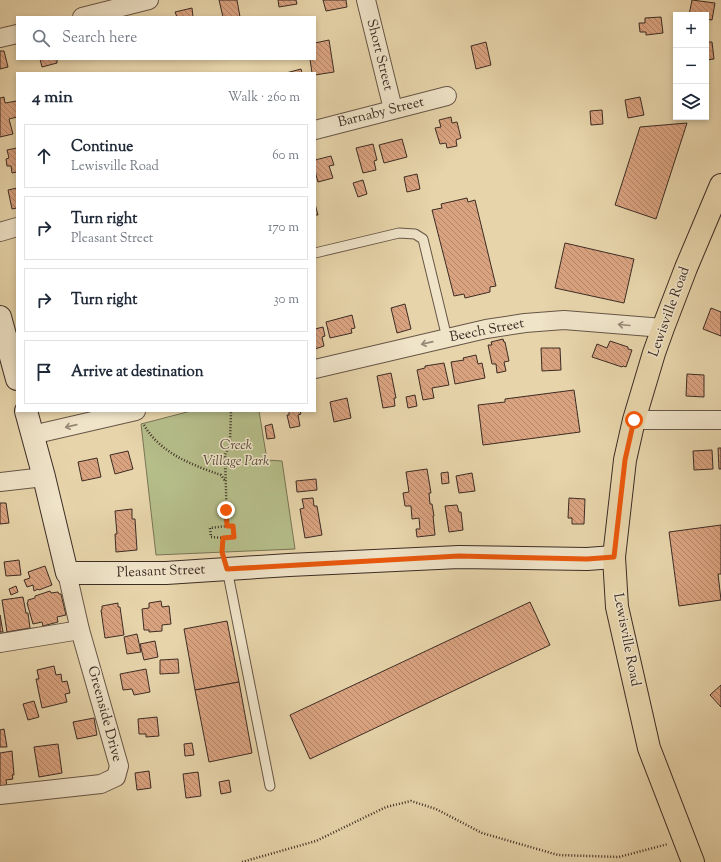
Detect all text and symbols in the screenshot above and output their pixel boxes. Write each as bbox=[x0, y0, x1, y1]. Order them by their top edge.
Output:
map controls bbox=[673, 12, 709, 120]
button: + bbox=[673, 12, 709, 48]
search box bbox=[16, 16, 316, 60]
street label: Short Street bbox=[360, 17, 398, 93]
icon: search bbox=[30, 27, 52, 49]
text: Search here bbox=[62, 28, 137, 49]
button: − bbox=[673, 48, 709, 84]
button: layers bbox=[673, 84, 709, 120]
text: 4 min bbox=[32, 86, 73, 110]
text: Walk · 260 m bbox=[228, 89, 300, 107]
street label: Barnaby Street bbox=[336, 93, 426, 133]
text: Continue bbox=[71, 137, 133, 158]
icon: ahead bbox=[33, 145, 55, 167]
text: 60 m bbox=[272, 147, 299, 165]
text: Lewisville Road bbox=[71, 158, 159, 176]
text: Turn right bbox=[71, 209, 137, 230]
icon: right bbox=[33, 217, 55, 239]
text: 170 m bbox=[268, 219, 299, 237]
text: Pleasant Street bbox=[71, 230, 153, 248]
street label: Lewisville Road bbox=[644, 264, 696, 360]
icon: right bbox=[33, 289, 55, 311]
text: Turn right bbox=[71, 290, 137, 311]
text: 30 m bbox=[273, 291, 299, 309]
street label: Beech Street bbox=[448, 314, 526, 348]
one-way arrow bbox=[618, 321, 631, 328]
one-way arrow bbox=[420, 340, 433, 347]
icon: arrive bbox=[33, 361, 55, 383]
text: Arrive at destination bbox=[71, 362, 204, 383]
route start bbox=[625, 411, 643, 429]
one-way arrow bbox=[65, 423, 78, 431]
park label: Creek Village Park bbox=[203, 436, 270, 472]
route end bbox=[217, 501, 235, 519]
street label: Pleasant Street bbox=[116, 560, 206, 584]
street label: Lewisville Road bbox=[607, 592, 645, 688]
street label: Greenside Drive bbox=[82, 664, 126, 764]

